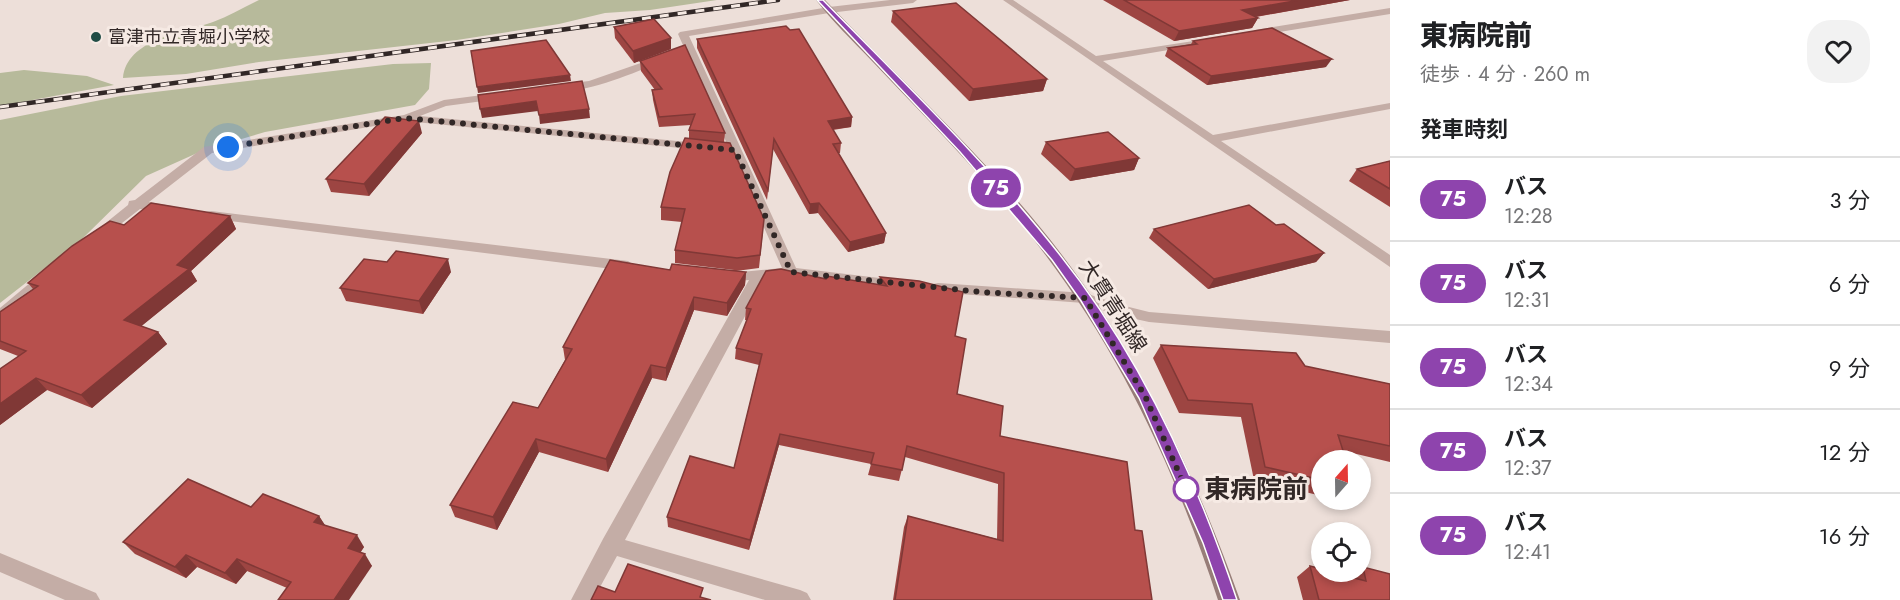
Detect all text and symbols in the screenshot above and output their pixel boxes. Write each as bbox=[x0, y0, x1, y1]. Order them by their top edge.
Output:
text: 東病院前 bbox=[1420, 15, 1532, 56]
button: heart bbox=[1807, 20, 1870, 83]
place label: 富津市立青堀小学校 bbox=[108, 24, 270, 50]
marker: 富津市立青堀小学校 bbox=[89, 30, 103, 44]
text: 徒歩 · 4 分 · 260 m bbox=[1420, 60, 1590, 89]
text: 発車時刻 bbox=[1420, 113, 1508, 145]
your location bbox=[213, 132, 243, 162]
line badge: 75 bbox=[969, 168, 1023, 207]
text: バス bbox=[1504, 170, 1548, 202]
text: 75 bbox=[983, 173, 1009, 203]
text: 75 bbox=[1440, 184, 1466, 214]
text: 3 分 bbox=[1829, 184, 1870, 216]
text: 12:28 bbox=[1504, 202, 1553, 231]
street label: 大貫青堀線 bbox=[1072, 254, 1154, 358]
text: バス bbox=[1504, 254, 1548, 286]
text: 75 bbox=[1440, 268, 1466, 298]
text: 6 分 bbox=[1829, 268, 1870, 300]
text: 12:31 bbox=[1504, 286, 1550, 315]
text: バス bbox=[1504, 338, 1548, 370]
text: 75 bbox=[1440, 352, 1466, 382]
text: 9 分 bbox=[1829, 352, 1870, 384]
text: 12:34 bbox=[1504, 370, 1553, 399]
text: バス bbox=[1504, 422, 1548, 454]
text: 75 bbox=[1440, 436, 1466, 466]
text: 12 分 bbox=[1819, 436, 1870, 468]
north arrow bbox=[1311, 450, 1371, 510]
map controls bbox=[1311, 450, 1371, 582]
text: 12:37 bbox=[1504, 454, 1552, 483]
place label: 東病院前 bbox=[1204, 470, 1308, 508]
marker: 東病院前 bbox=[1173, 476, 1199, 502]
text: バス bbox=[1504, 506, 1548, 538]
text: 75 bbox=[1440, 520, 1466, 550]
text: 16 分 bbox=[1819, 520, 1870, 552]
button: locate bbox=[1311, 522, 1371, 582]
text: 12:41 bbox=[1504, 538, 1551, 567]

